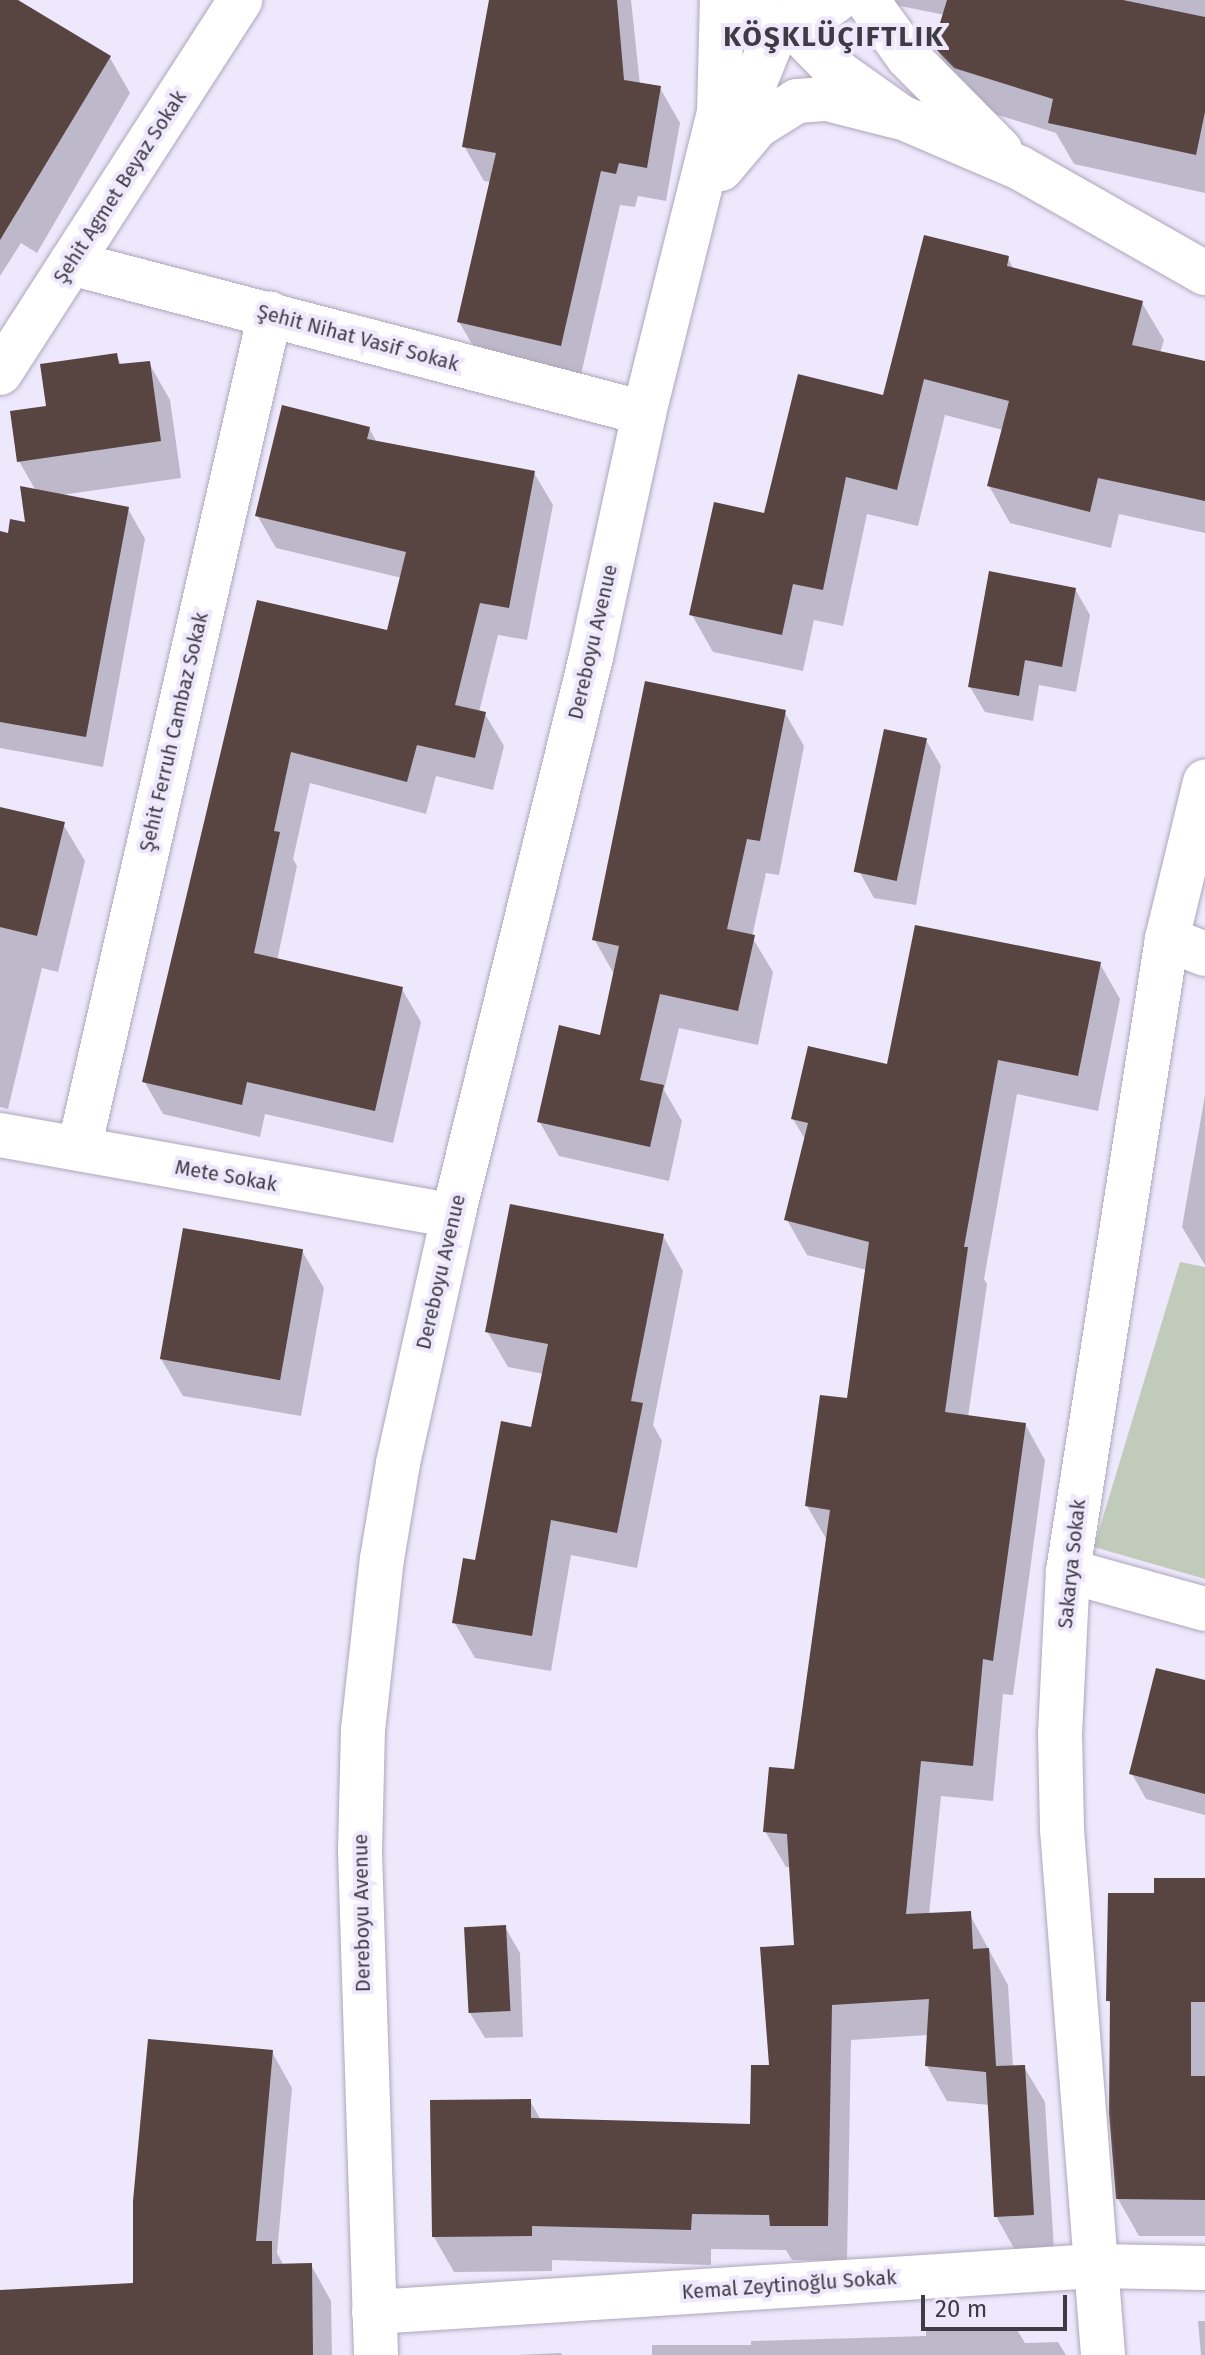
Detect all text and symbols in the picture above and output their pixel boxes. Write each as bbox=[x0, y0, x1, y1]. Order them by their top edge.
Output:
district label: KÖŞKLÜÇIFTLIK bbox=[723, 20, 945, 54]
street label: Şehit Agmet Beyaz Sokak bbox=[49, 86, 191, 288]
street label: Şehit Nihat Vasif Sokak bbox=[255, 300, 461, 376]
street label: Dereboyu Avenue bbox=[563, 562, 623, 722]
street label: Şehit Ferruh Cambaz Sokak bbox=[135, 610, 213, 854]
street label: Mete Sokak bbox=[173, 1155, 279, 1197]
street label: Dereboyu Avenue bbox=[411, 1192, 471, 1352]
street label: Sakarya Sokak bbox=[1053, 1498, 1091, 1630]
street label: Dereboyu Avenue bbox=[349, 1834, 375, 1992]
street label: Kemal Zeytinoğlu Sokak bbox=[681, 2266, 897, 2304]
scale bar bbox=[925, 2279, 1071, 2329]
text: 20 m bbox=[935, 2295, 987, 2323]

